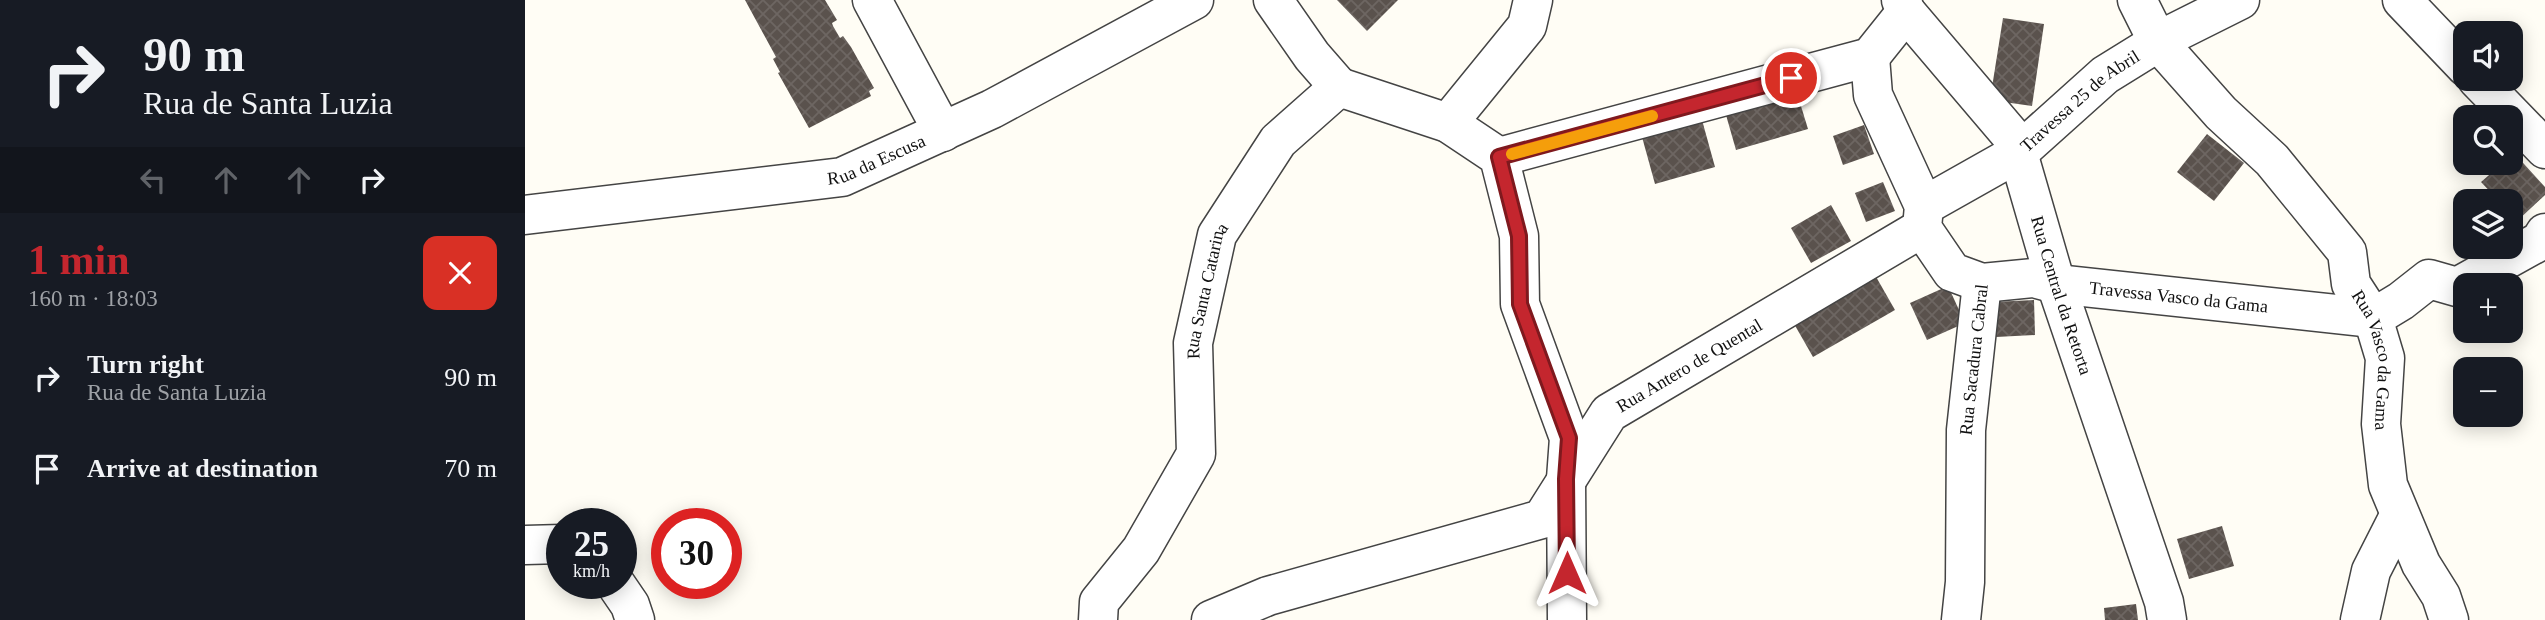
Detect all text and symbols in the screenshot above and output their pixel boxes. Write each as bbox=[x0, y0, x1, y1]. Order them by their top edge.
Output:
map controls bbox=[2453, 21, 2523, 427]
button: sound bbox=[2453, 21, 2523, 91]
text: 90 m bbox=[143, 27, 245, 82]
icon: right bbox=[28, 28, 119, 119]
street label: Travessa 25 de Abril bbox=[2016, 46, 2143, 156]
pin bbox=[1761, 48, 1821, 108]
icon: arrive bbox=[1772, 59, 1810, 97]
text: Rua de Santa Luzia bbox=[143, 85, 393, 121]
button: search bbox=[2453, 105, 2523, 175]
street label: Rua da Escusa bbox=[826, 131, 928, 189]
icon: left bbox=[134, 161, 172, 199]
icon: ahead bbox=[207, 161, 245, 199]
icon: ahead bbox=[280, 161, 318, 199]
icon: right bbox=[353, 161, 391, 199]
button: layers bbox=[2453, 189, 2523, 259]
street label: Rua Central da Retorta bbox=[2027, 214, 2096, 377]
street label: Rua Santa Catarina bbox=[1182, 219, 1232, 359]
button: close bbox=[423, 236, 497, 310]
text: 1 min bbox=[28, 237, 130, 283]
button: + bbox=[2453, 273, 2523, 343]
street label: Travessa Vasco da Gama bbox=[2088, 278, 2269, 317]
street label: Rua Sacadura Cabral bbox=[1955, 283, 1992, 436]
text: 160 m · 18:03 bbox=[28, 286, 158, 311]
street label: Rua Vasco da Gama bbox=[2348, 286, 2395, 431]
street label: Rua Antero de Quental bbox=[1613, 315, 1766, 416]
text: Turn right bbox=[87, 350, 204, 379]
button: − bbox=[2453, 357, 2523, 427]
icon: right bbox=[28, 359, 66, 397]
text: 90 m bbox=[444, 363, 497, 392]
text: Rua de Santa Luzia bbox=[87, 380, 266, 405]
icon: arrive bbox=[28, 450, 66, 488]
text: Arrive at destination bbox=[87, 454, 318, 483]
text: 70 m bbox=[444, 454, 497, 483]
speed limit sign: 30 bbox=[651, 508, 742, 599]
text: 25 bbox=[574, 525, 609, 564]
position arrow bbox=[1530, 536, 1604, 610]
text: km/h bbox=[573, 561, 610, 581]

